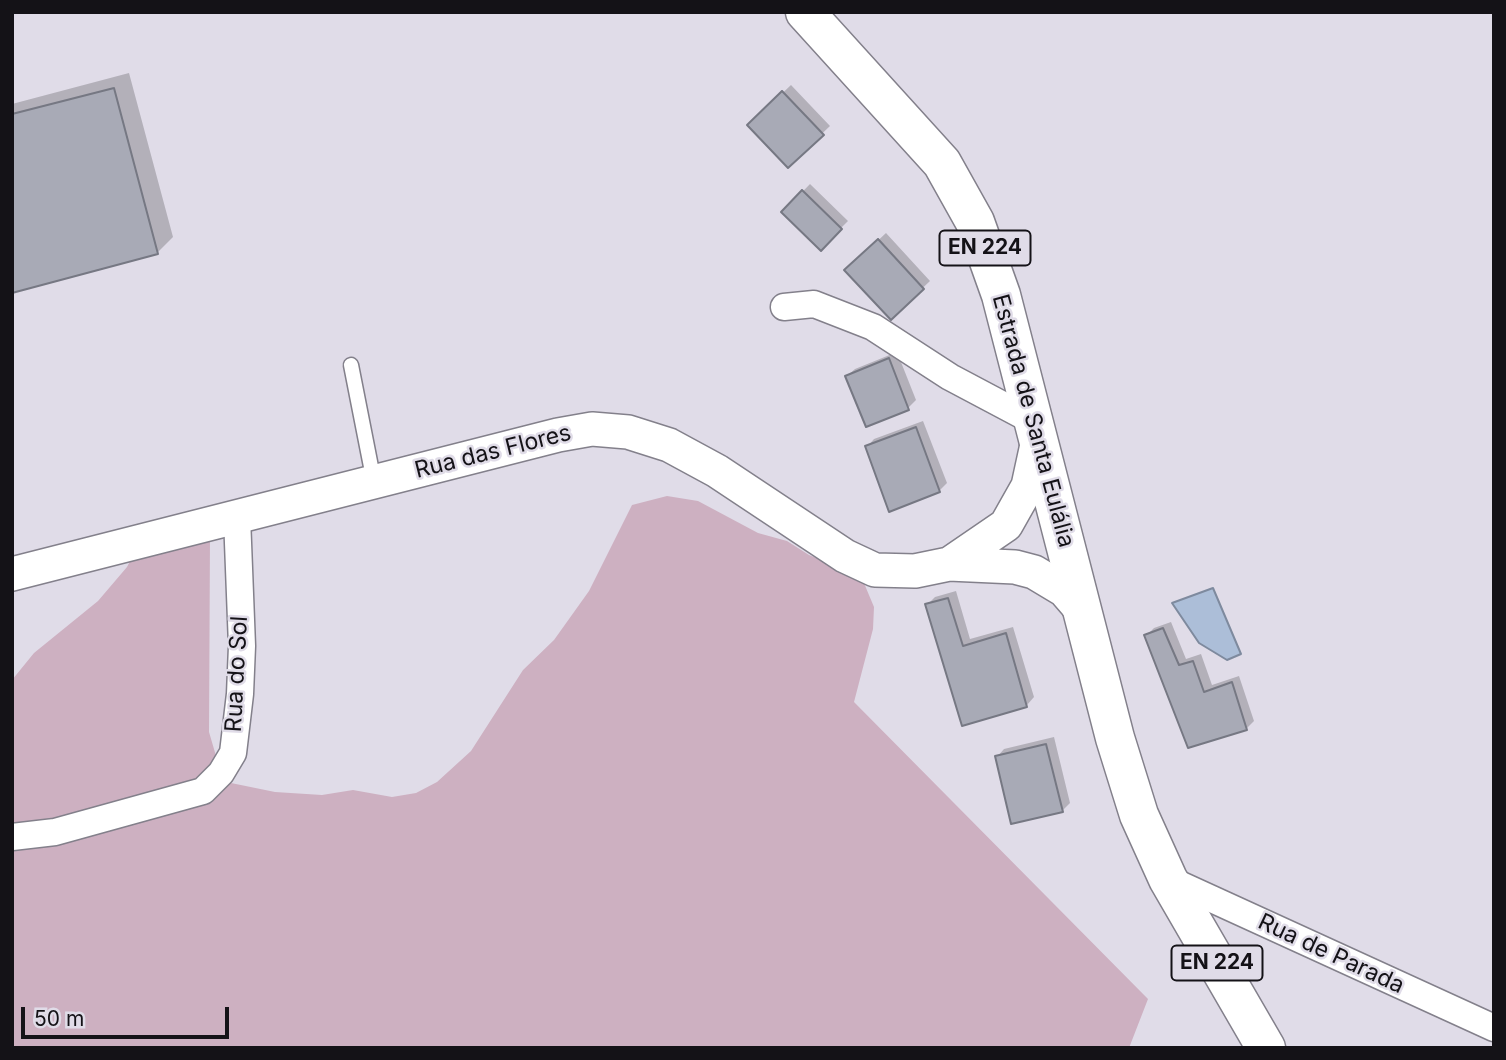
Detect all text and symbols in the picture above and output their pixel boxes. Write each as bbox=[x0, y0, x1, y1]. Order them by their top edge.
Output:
road number: EN 224 bbox=[940, 230, 1030, 266]
street label: Estrada de Santa Eulália bbox=[986, 292, 1080, 550]
street label: Rua das Flores bbox=[412, 419, 574, 485]
street label: Rua do Sol bbox=[220, 615, 254, 733]
street label: Rua de Parada bbox=[1254, 908, 1408, 1000]
road number: EN 224 bbox=[1172, 946, 1262, 981]
scale bar bbox=[24, 993, 233, 1038]
text: 50 m bbox=[34, 1006, 84, 1031]

